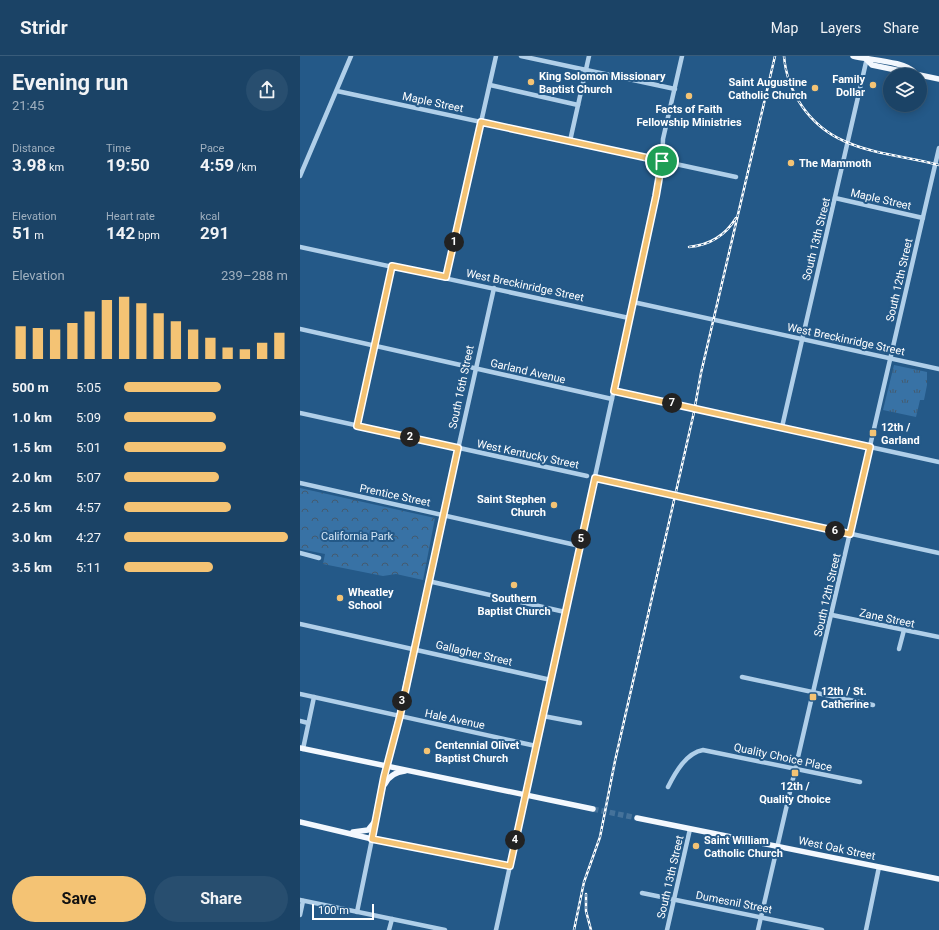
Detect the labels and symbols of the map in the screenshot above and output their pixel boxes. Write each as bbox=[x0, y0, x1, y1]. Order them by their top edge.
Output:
place label: King Solomon Missionary Baptist Church bbox=[539, 70, 666, 96]
place label: Family Dollar bbox=[832, 73, 865, 99]
place label: Saint Augustine Catholic Church bbox=[728, 76, 807, 102]
marker: King Solomon Missionary Baptist Church bbox=[526, 77, 536, 87]
marker: Family Dollar bbox=[868, 80, 878, 90]
marker: Saint Augustine Catholic Church bbox=[810, 83, 820, 93]
street label: Maple Street bbox=[401, 90, 465, 115]
marker: Facts of Faith Fellowship Ministries bbox=[684, 91, 694, 101]
place label: Facts of Faith Fellowship Ministries bbox=[636, 103, 742, 129]
pin bbox=[645, 144, 679, 178]
place label: The Mammoth bbox=[799, 157, 871, 170]
marker: The Mammoth bbox=[786, 158, 796, 168]
street label: Maple Street bbox=[849, 186, 913, 213]
street label: South 13th Street bbox=[800, 196, 833, 282]
pin: 1 bbox=[444, 232, 464, 252]
street label: South 12th Street bbox=[884, 237, 915, 323]
street label: West Breckinridge Street bbox=[465, 267, 585, 304]
street label: West Breckinridge Street bbox=[786, 321, 906, 358]
street label: South 16th Street bbox=[446, 344, 477, 430]
street label: Garland Avenue bbox=[489, 357, 567, 387]
pin: 7 bbox=[662, 393, 682, 413]
place label: 12th / Garland bbox=[881, 421, 920, 447]
pin: 2 bbox=[400, 427, 420, 447]
marker: 12th / Garland bbox=[868, 428, 878, 438]
street label: West Kentucky Street bbox=[476, 437, 581, 472]
street label: Prentice Street bbox=[358, 482, 432, 509]
place label: Saint Stephen Church bbox=[477, 493, 546, 519]
marker: Saint Stephen Church bbox=[549, 500, 559, 510]
pin: 6 bbox=[825, 521, 845, 541]
pin: 5 bbox=[571, 529, 591, 549]
park label: California Park bbox=[321, 530, 393, 543]
street label: South 12th Street bbox=[812, 552, 843, 638]
marker: Southern Baptist Church bbox=[509, 580, 519, 590]
place label: Wheatley School bbox=[348, 586, 394, 612]
place label: Southern Baptist Church bbox=[477, 592, 551, 618]
marker: Wheatley School bbox=[335, 593, 345, 603]
street label: Zane Street bbox=[858, 606, 916, 631]
street label: Gallagher Street bbox=[434, 638, 514, 669]
place label: 12th / St. Catherine bbox=[821, 685, 869, 711]
pin: 3 bbox=[392, 691, 412, 711]
marker: 12th / St. Catherine bbox=[808, 692, 818, 702]
street label: Hale Avenue bbox=[424, 707, 486, 732]
place label: Centennial Olivet Baptist Church bbox=[435, 739, 520, 765]
street label: Quality Choice Place bbox=[733, 741, 833, 774]
marker: Centennial Olivet Baptist Church bbox=[422, 746, 432, 756]
marker: 12th / Quality Choice bbox=[790, 768, 800, 778]
place label: 12th / Quality Choice bbox=[759, 780, 831, 806]
pin: 4 bbox=[505, 830, 525, 850]
street label: South 13th Street bbox=[655, 834, 686, 920]
place label: Saint William Catholic Church bbox=[704, 834, 783, 860]
street label: West Oak Street bbox=[797, 834, 877, 863]
marker: Saint William Catholic Church bbox=[691, 841, 701, 851]
street label: Dumesnil Street bbox=[695, 889, 774, 916]
scale bar bbox=[312, 902, 374, 921]

